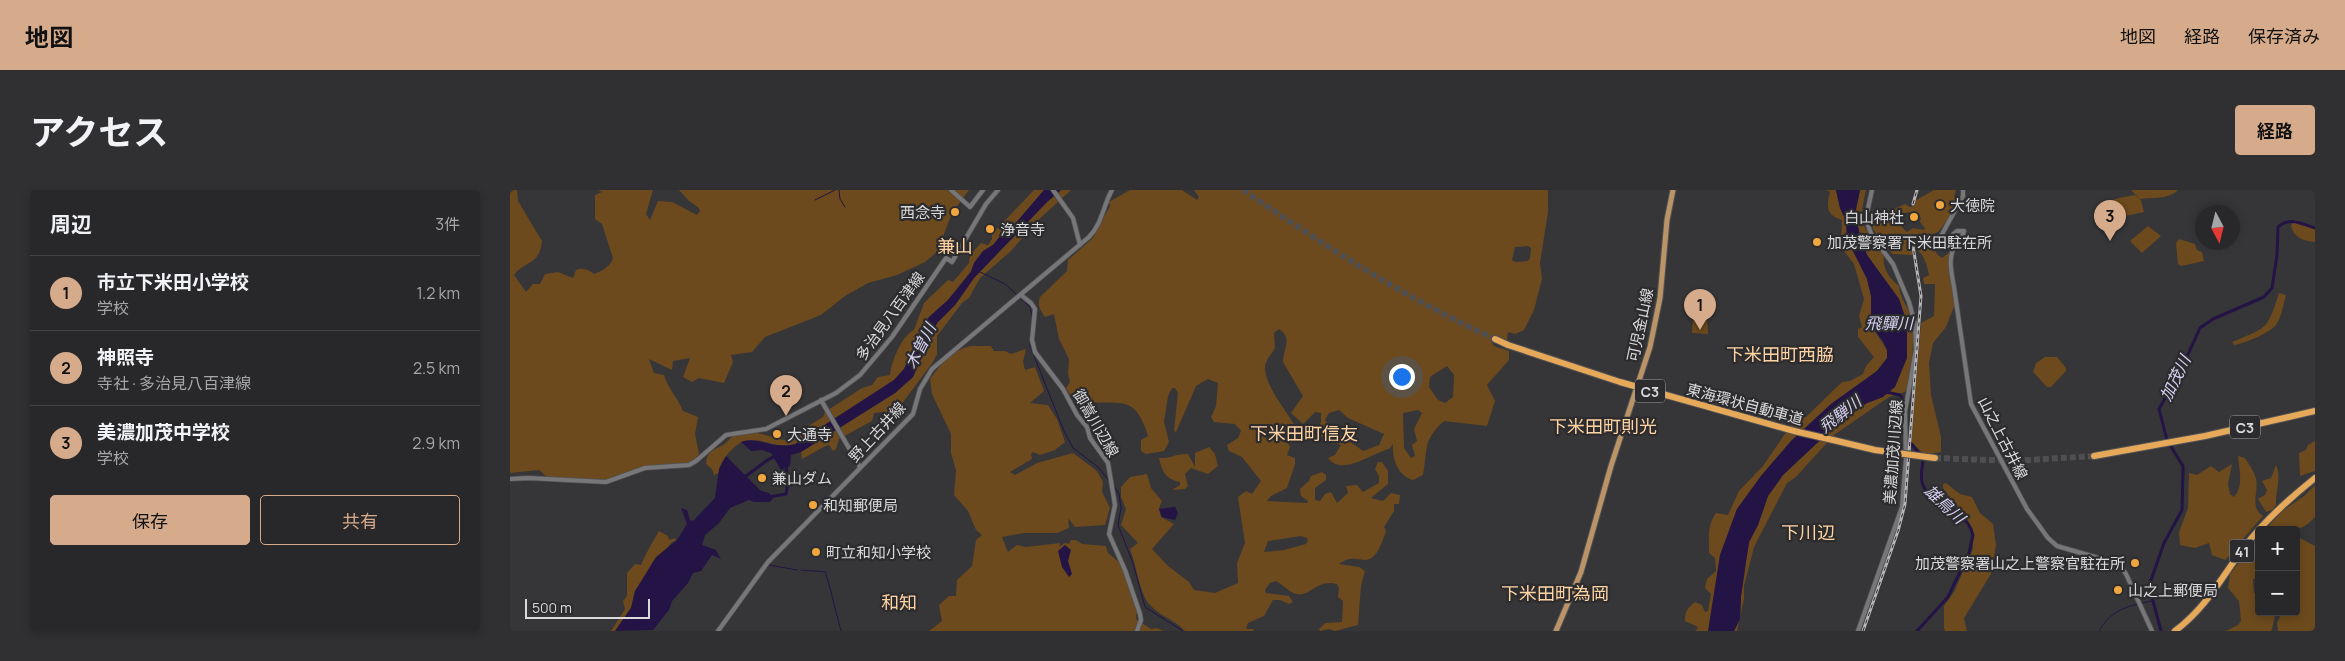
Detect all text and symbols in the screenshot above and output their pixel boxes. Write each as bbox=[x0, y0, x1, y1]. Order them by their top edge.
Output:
text: 地図 bbox=[25, 20, 73, 53]
text: 地図 bbox=[2120, 24, 2156, 48]
text: 経路 bbox=[2184, 24, 2220, 48]
text: 保存済み bbox=[2248, 24, 2320, 48]
button: 経路 bbox=[2235, 105, 2315, 155]
text: アクセス bbox=[30, 108, 168, 156]
place label: 大徳院 bbox=[1950, 195, 1995, 216]
marker: 大徳院 bbox=[1934, 199, 1946, 211]
pin: 3 bbox=[2094, 200, 2126, 241]
place label: 西念寺 bbox=[900, 202, 945, 223]
north arrow bbox=[2195, 205, 2240, 250]
marker: 西念寺 bbox=[949, 206, 961, 218]
place label: 白山神社 bbox=[1844, 207, 1904, 228]
text: 周辺 bbox=[50, 210, 92, 238]
marker: 白山神社 bbox=[1908, 211, 1920, 223]
text: 3件 bbox=[435, 213, 460, 235]
place label: 浄音寺 bbox=[1000, 219, 1045, 240]
marker: 浄音寺 bbox=[984, 223, 996, 235]
place label: 加茂警察署下米田駐在所 bbox=[1827, 232, 1992, 253]
district label: 兼山 bbox=[937, 234, 973, 258]
marker: 加茂警察署下米田駐在所 bbox=[1811, 236, 1823, 248]
street label: 多治見八百津線 bbox=[851, 267, 929, 365]
text: 市立下米田小学校 bbox=[97, 269, 249, 295]
text: 1 bbox=[62, 282, 70, 304]
text: 1.2 km bbox=[417, 282, 460, 304]
street label: 可児金山線 bbox=[1622, 286, 1658, 364]
pin: 1 bbox=[1684, 289, 1716, 330]
text: 学校 bbox=[97, 297, 129, 319]
water label: 飛驒川 bbox=[1865, 312, 1915, 334]
water label: 木曽川 bbox=[899, 318, 942, 372]
district label: 下米田町西脇 bbox=[1726, 342, 1834, 366]
text: 神照寺 bbox=[97, 344, 154, 370]
water label: 加茂川 bbox=[2155, 350, 2196, 404]
text: 2 bbox=[61, 357, 71, 379]
text: 2.5 km bbox=[413, 357, 460, 379]
your location bbox=[1389, 364, 1415, 390]
text: 寺社 · 多治見八百津線 bbox=[97, 372, 251, 394]
pin: 2 bbox=[770, 375, 802, 416]
street label: 東海環状自動車道 bbox=[1684, 378, 1806, 430]
road number: C3 bbox=[1635, 380, 1665, 402]
street label: 御嵩川辺線 bbox=[1068, 385, 1124, 461]
water label: 飛騨川 bbox=[1814, 389, 1867, 437]
street label: 山之上古井線 bbox=[1973, 393, 2033, 483]
street label: 野上古井線 bbox=[844, 397, 910, 467]
street label: 美濃加茂川辺線 bbox=[1879, 399, 1907, 505]
district label: 下米田町則光 bbox=[1549, 414, 1657, 438]
road number: C3 bbox=[2230, 416, 2260, 438]
text: 美濃加茂中学校 bbox=[97, 419, 230, 445]
district label: 下米田町信友 bbox=[1250, 421, 1358, 445]
place label: 大通寺 bbox=[787, 424, 832, 445]
marker: 大通寺 bbox=[771, 428, 783, 440]
text: 3 bbox=[61, 432, 71, 454]
text: 2.9 km bbox=[412, 432, 460, 454]
text: 学校 bbox=[97, 447, 129, 469]
place label: 兼山ダム bbox=[772, 468, 832, 489]
marker: 兼山ダム bbox=[756, 472, 768, 484]
water label: 雄鳥川 bbox=[1920, 480, 1972, 530]
button: 保存 bbox=[50, 495, 250, 545]
button: 共有 bbox=[260, 495, 460, 545]
place label: 和知郵便局 bbox=[823, 495, 898, 516]
marker: 和知郵便局 bbox=[807, 499, 819, 511]
district label: 下川辺 bbox=[1781, 520, 1835, 544]
map controls bbox=[2255, 526, 2300, 616]
button: + bbox=[2255, 526, 2300, 571]
road number: 41 bbox=[2230, 540, 2254, 562]
place label: 町立和知小学校 bbox=[826, 542, 931, 563]
marker: 町立和知小学校 bbox=[810, 546, 822, 558]
place label: 加茂警察署山之上警察官駐在所 bbox=[1915, 553, 2125, 574]
marker: 加茂警察署山之上警察官駐在所 bbox=[2129, 557, 2141, 569]
button: − bbox=[2255, 571, 2300, 616]
place label: 山之上郵便局 bbox=[2128, 580, 2218, 601]
district label: 下米田町為岡 bbox=[1501, 581, 1609, 605]
marker: 山之上郵便局 bbox=[2112, 584, 2124, 596]
district label: 和知 bbox=[881, 590, 917, 614]
scale bar bbox=[525, 596, 650, 619]
text: 500 m bbox=[532, 598, 572, 617]

